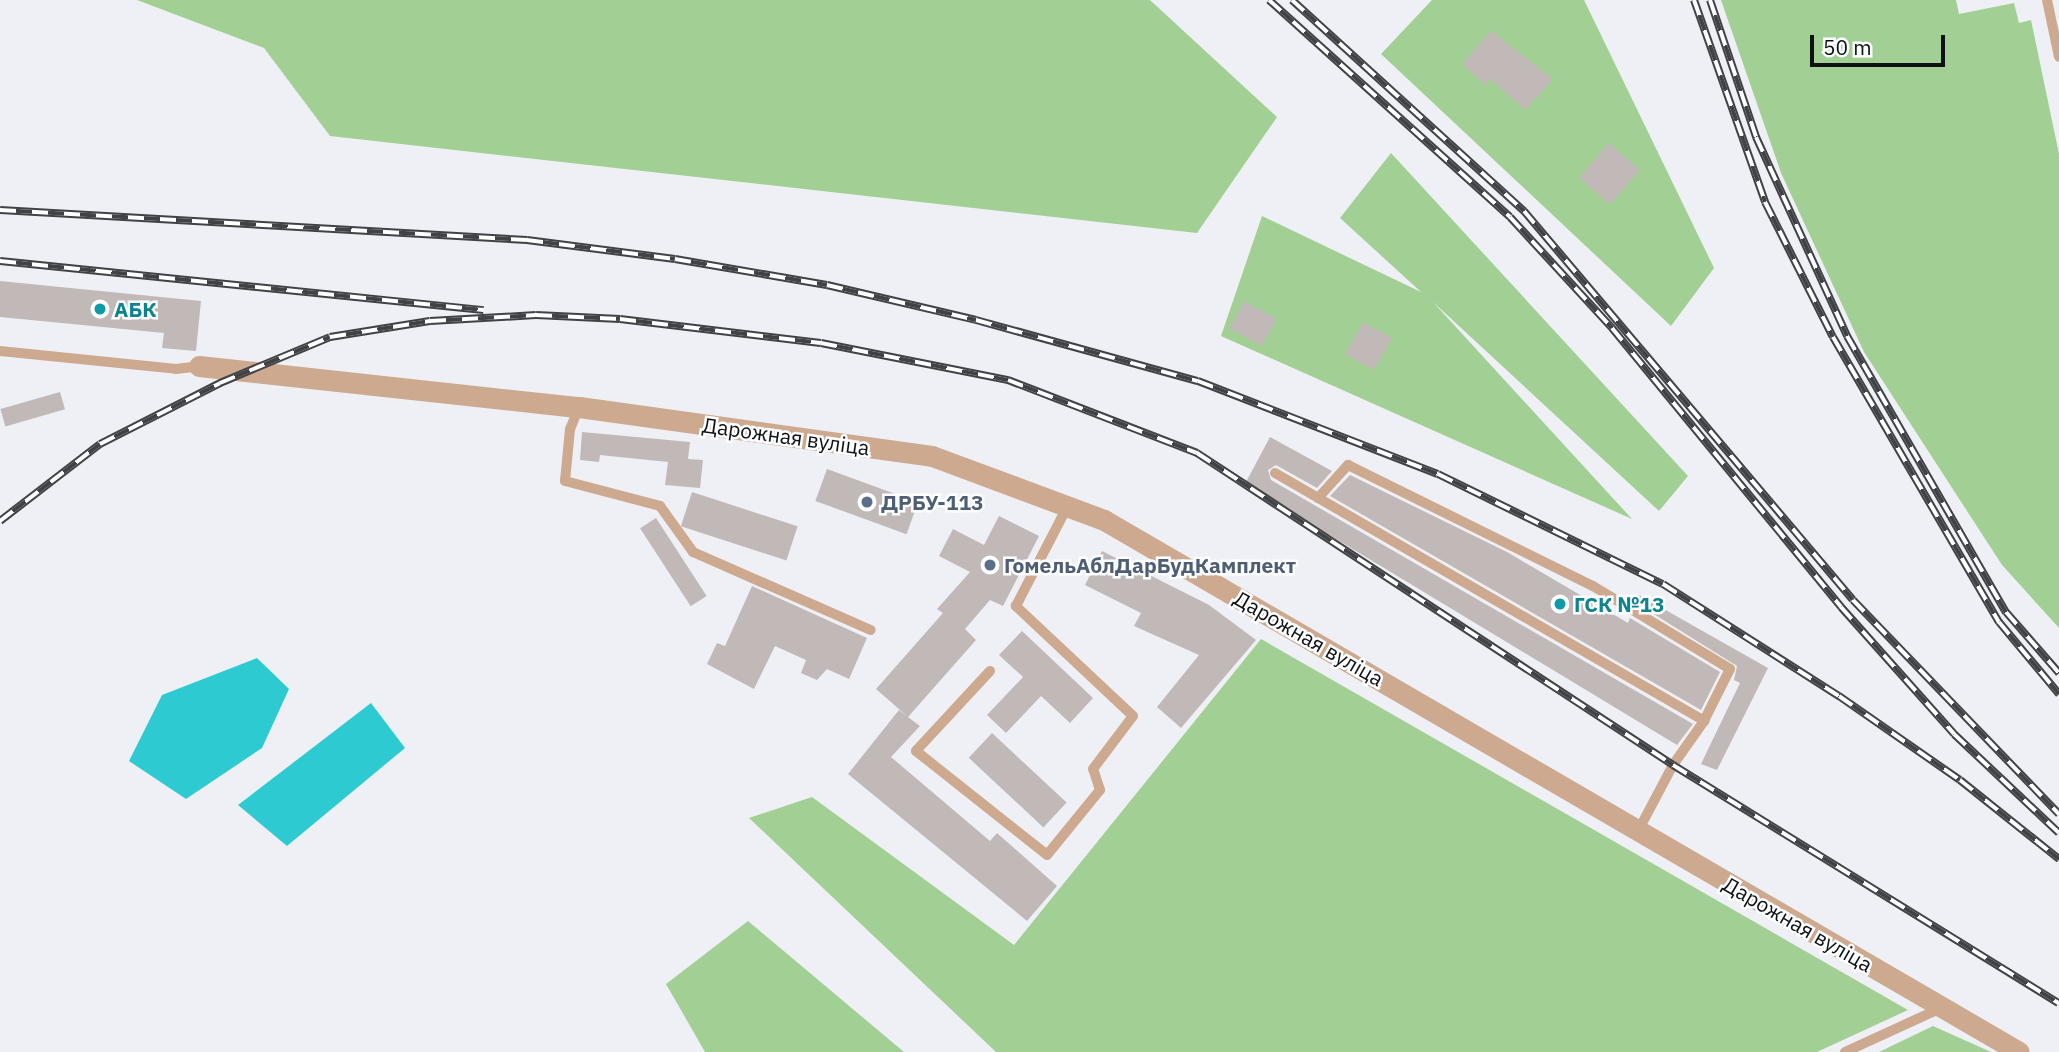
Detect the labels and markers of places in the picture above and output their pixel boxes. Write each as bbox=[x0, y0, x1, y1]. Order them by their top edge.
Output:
place label: АБК bbox=[114, 296, 156, 322]
marker: АБК bbox=[92, 301, 108, 317]
place label: ДРБУ-113 bbox=[881, 489, 984, 515]
marker: ДРБУ-113 bbox=[859, 494, 875, 510]
place label: ГомельАблДарБудКамплект bbox=[1004, 552, 1296, 578]
marker: ГомельАблДарБудКамплект bbox=[982, 557, 998, 573]
place label: ГСК №13 bbox=[1574, 591, 1665, 617]
marker: ГСК №13 bbox=[1552, 596, 1568, 612]

